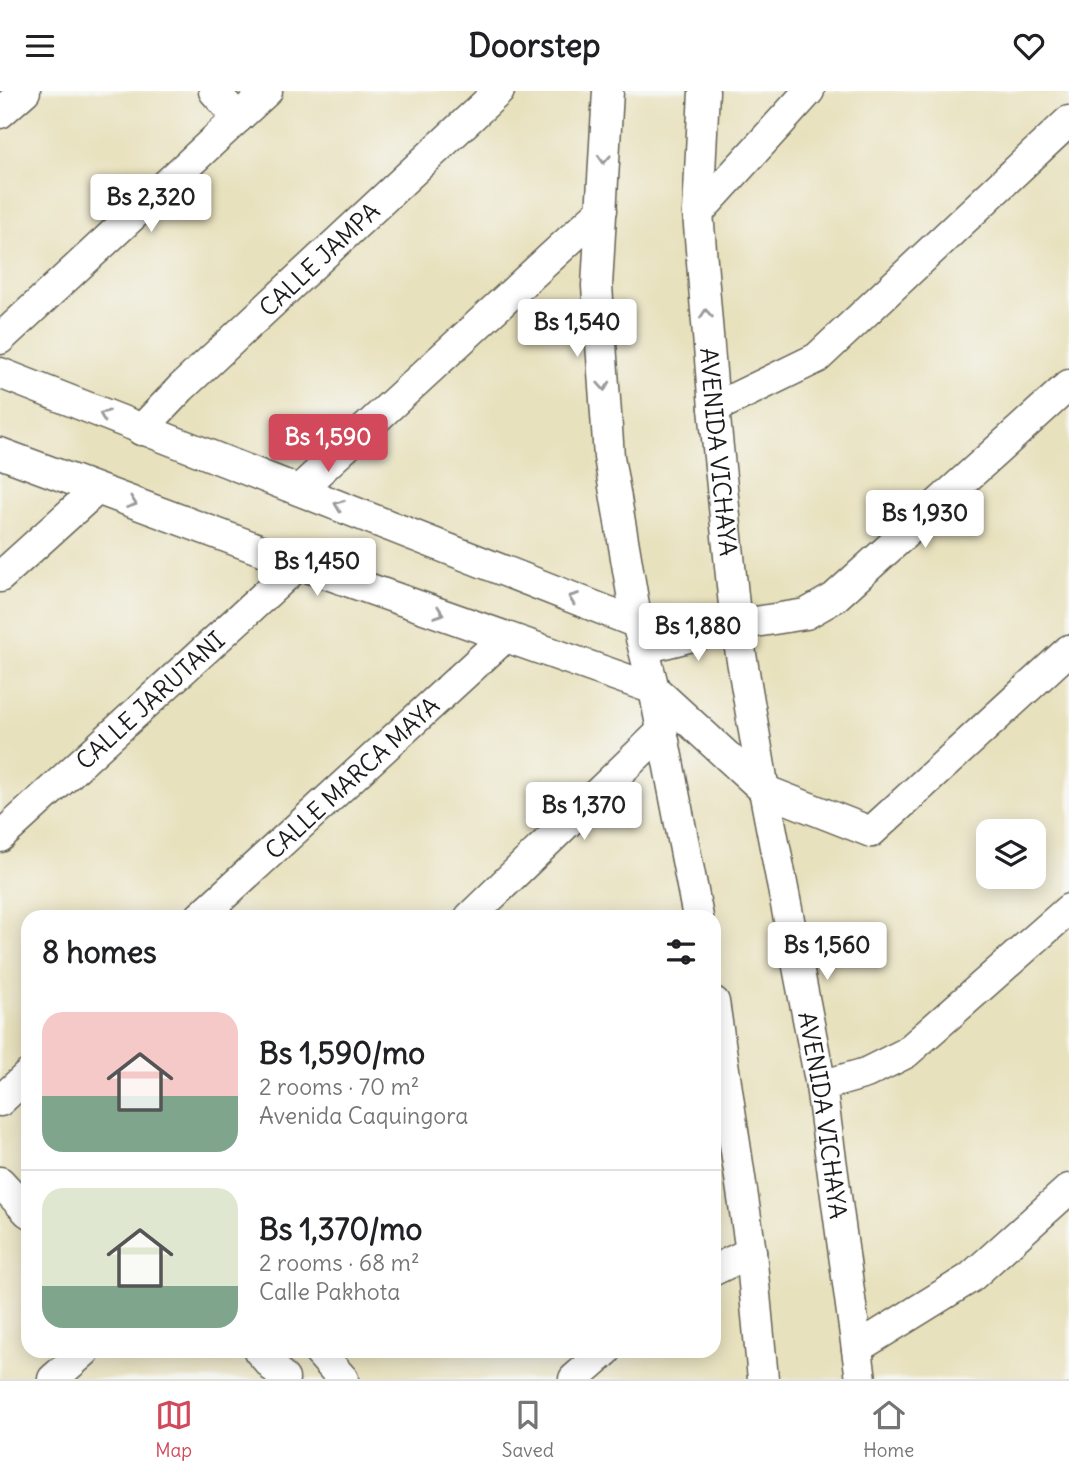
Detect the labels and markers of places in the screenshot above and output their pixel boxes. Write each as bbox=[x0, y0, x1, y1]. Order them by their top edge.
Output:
pin: Bs 2,320 bbox=[79, 174, 223, 234]
pin: Bs 1,540 bbox=[505, 299, 649, 359]
pin: Bs 1,590 bbox=[256, 415, 400, 474]
pin: Bs 1,930 bbox=[853, 491, 997, 550]
pin: Bs 1,450 bbox=[245, 539, 389, 598]
pin: Bs 1,880 bbox=[626, 603, 770, 663]
pin: Bs 1,370 bbox=[512, 783, 656, 842]
pin: Bs 1,560 bbox=[755, 923, 899, 982]

